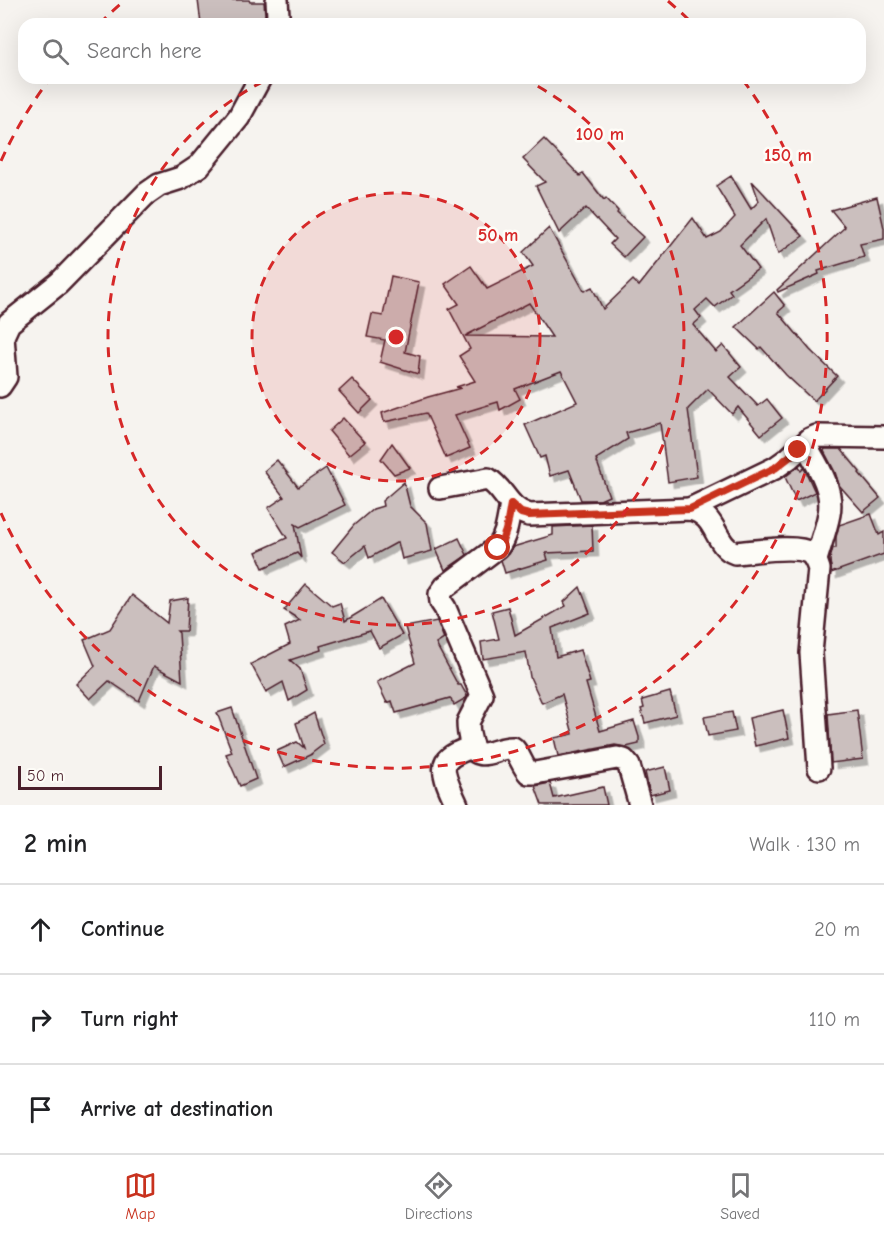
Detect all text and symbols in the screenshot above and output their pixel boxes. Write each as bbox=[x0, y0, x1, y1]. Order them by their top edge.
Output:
search box bbox=[18, 18, 866, 84]
icon: search bbox=[39, 35, 72, 68]
text: Search here bbox=[87, 38, 202, 64]
text: 100 m bbox=[576, 124, 624, 145]
text: 150 m bbox=[764, 145, 812, 166]
text: 50 m bbox=[478, 225, 518, 246]
centre of rings bbox=[386, 327, 406, 347]
route end bbox=[784, 436, 810, 462]
route start bbox=[484, 534, 510, 560]
scale bar bbox=[18, 763, 162, 790]
text: 50 m bbox=[27, 767, 64, 785]
text: 2 min bbox=[24, 829, 87, 859]
text: Walk · 130 m bbox=[749, 833, 860, 856]
icon: ahead bbox=[24, 913, 57, 946]
text: Continue bbox=[81, 916, 164, 942]
text: 20 m bbox=[814, 918, 860, 941]
icon: right bbox=[24, 1003, 57, 1036]
text: Turn right bbox=[81, 1006, 178, 1032]
text: 110 m bbox=[809, 1008, 860, 1031]
icon: arrive bbox=[24, 1093, 57, 1126]
text: Arrive at destination bbox=[81, 1096, 273, 1122]
tab: Map bbox=[124, 1169, 157, 1223]
tab: Directions bbox=[405, 1169, 472, 1223]
tab: Saved bbox=[720, 1169, 760, 1223]

